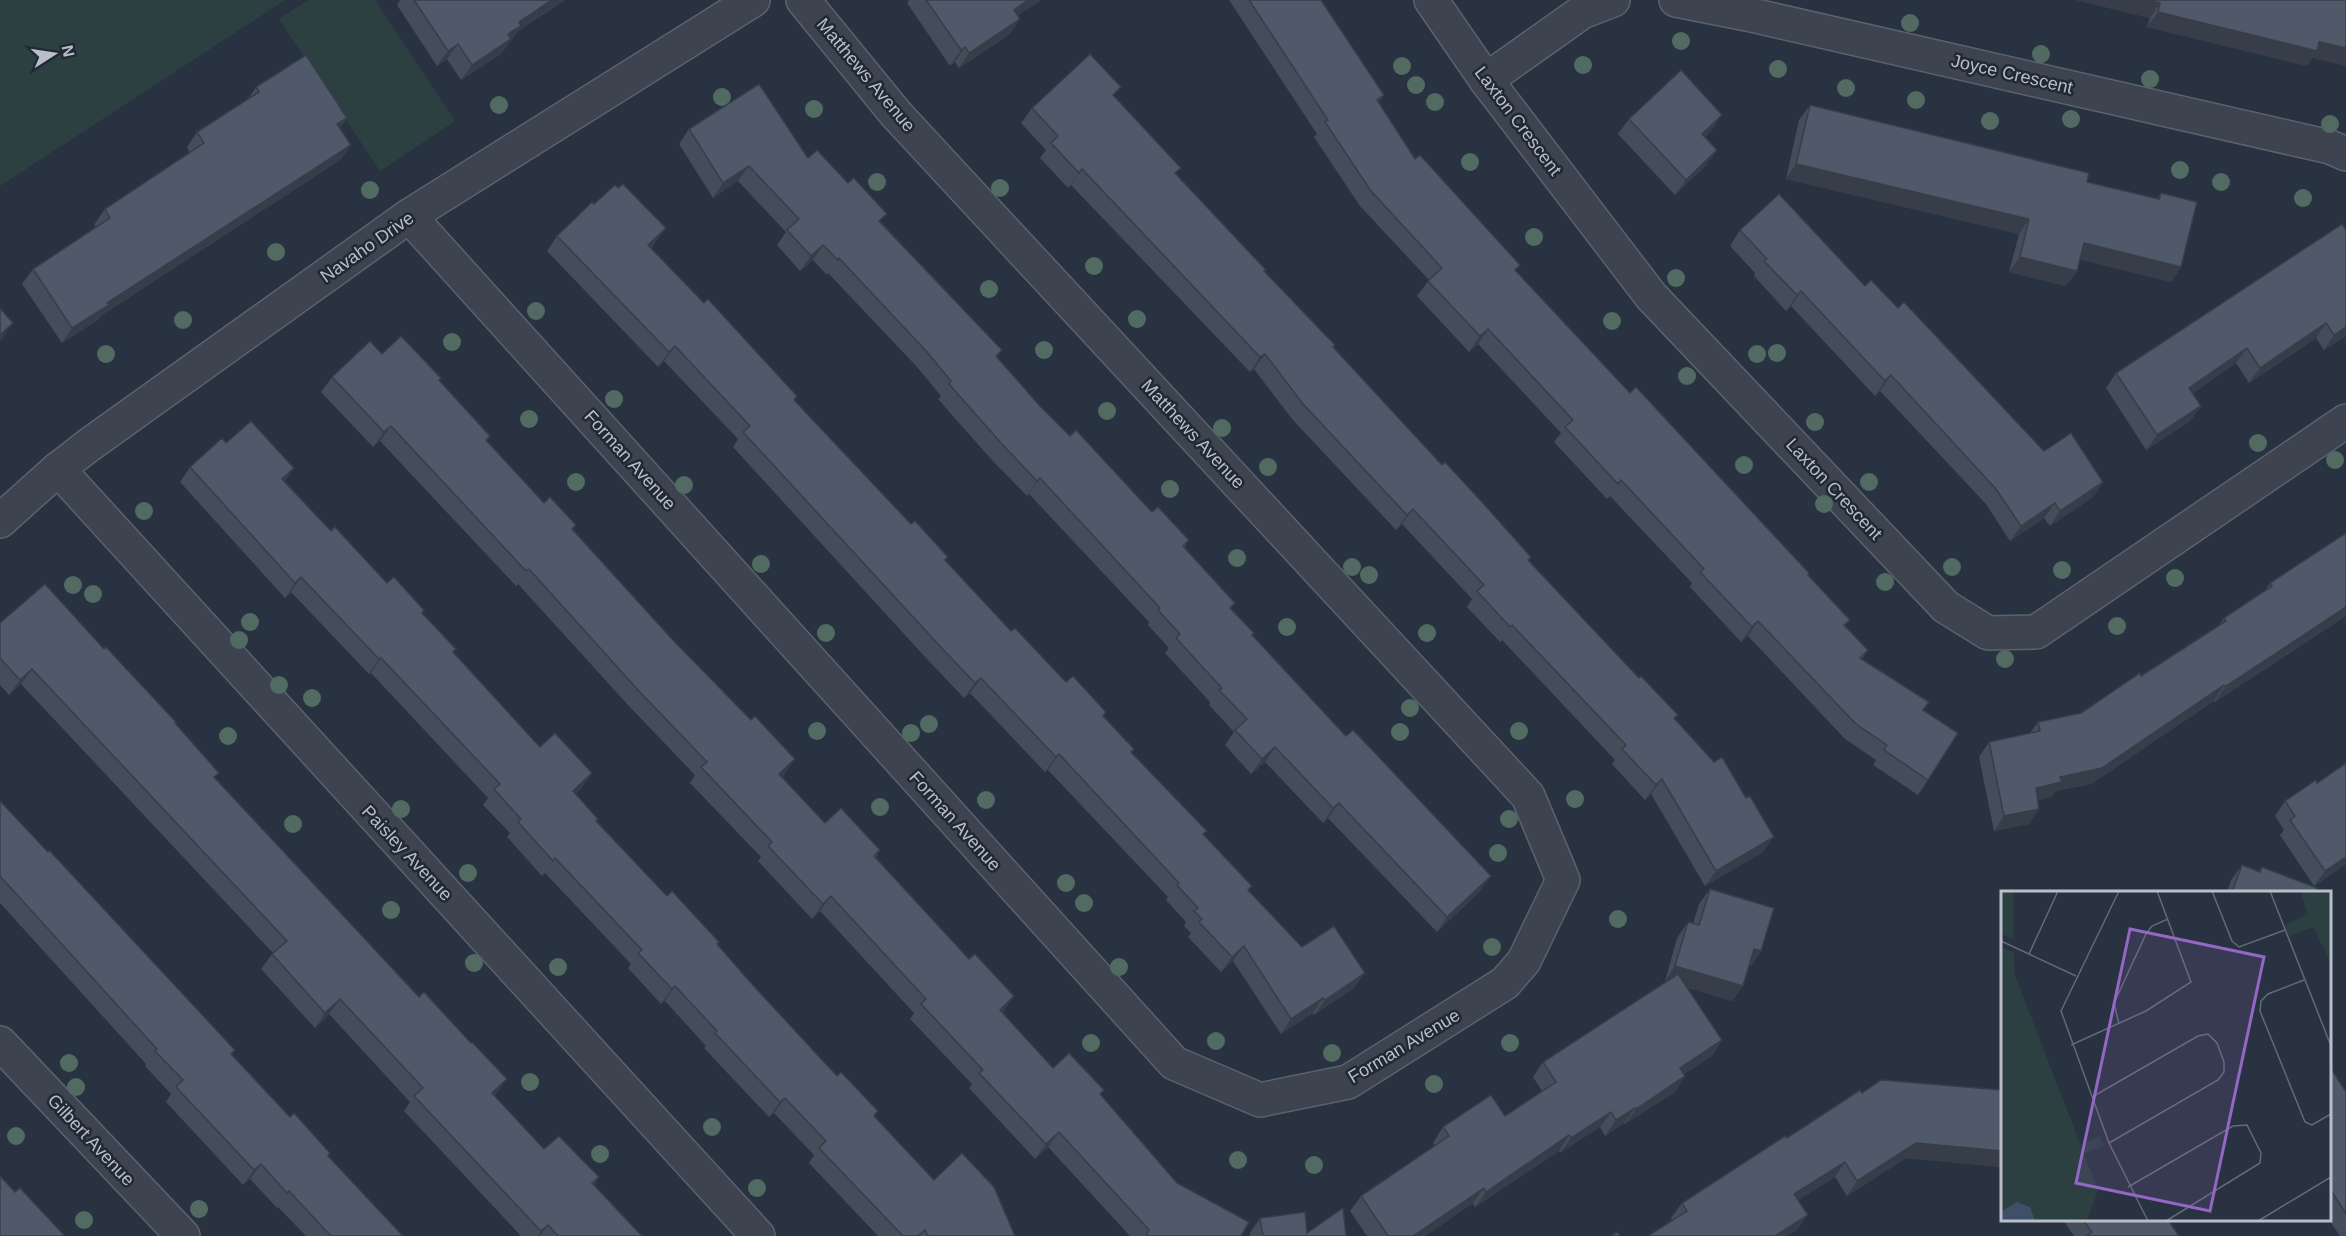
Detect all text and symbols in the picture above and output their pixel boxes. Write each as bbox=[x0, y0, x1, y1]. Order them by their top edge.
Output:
street label: Matthews Avenue bbox=[813, 14, 919, 136]
north arrow bbox=[24, 24, 84, 84]
text: N bbox=[59, 44, 78, 58]
street label: Joyce Crescent bbox=[1949, 50, 2075, 98]
street label: Laxton Crescent bbox=[1471, 63, 1565, 179]
street label: Navaho Drive bbox=[317, 208, 417, 286]
street label: Matthews Avenue bbox=[1137, 375, 1249, 493]
street label: Forman Avenue bbox=[580, 406, 680, 514]
street label: Laxton Crescent bbox=[1782, 434, 1886, 544]
street label: Forman Avenue bbox=[905, 767, 1005, 875]
street label: Paisley Avenue bbox=[358, 801, 456, 905]
inset map bbox=[2001, 891, 2331, 1221]
street label: Forman Avenue bbox=[1345, 1005, 1463, 1087]
street label: Gilbert Avenue bbox=[44, 1090, 138, 1190]

